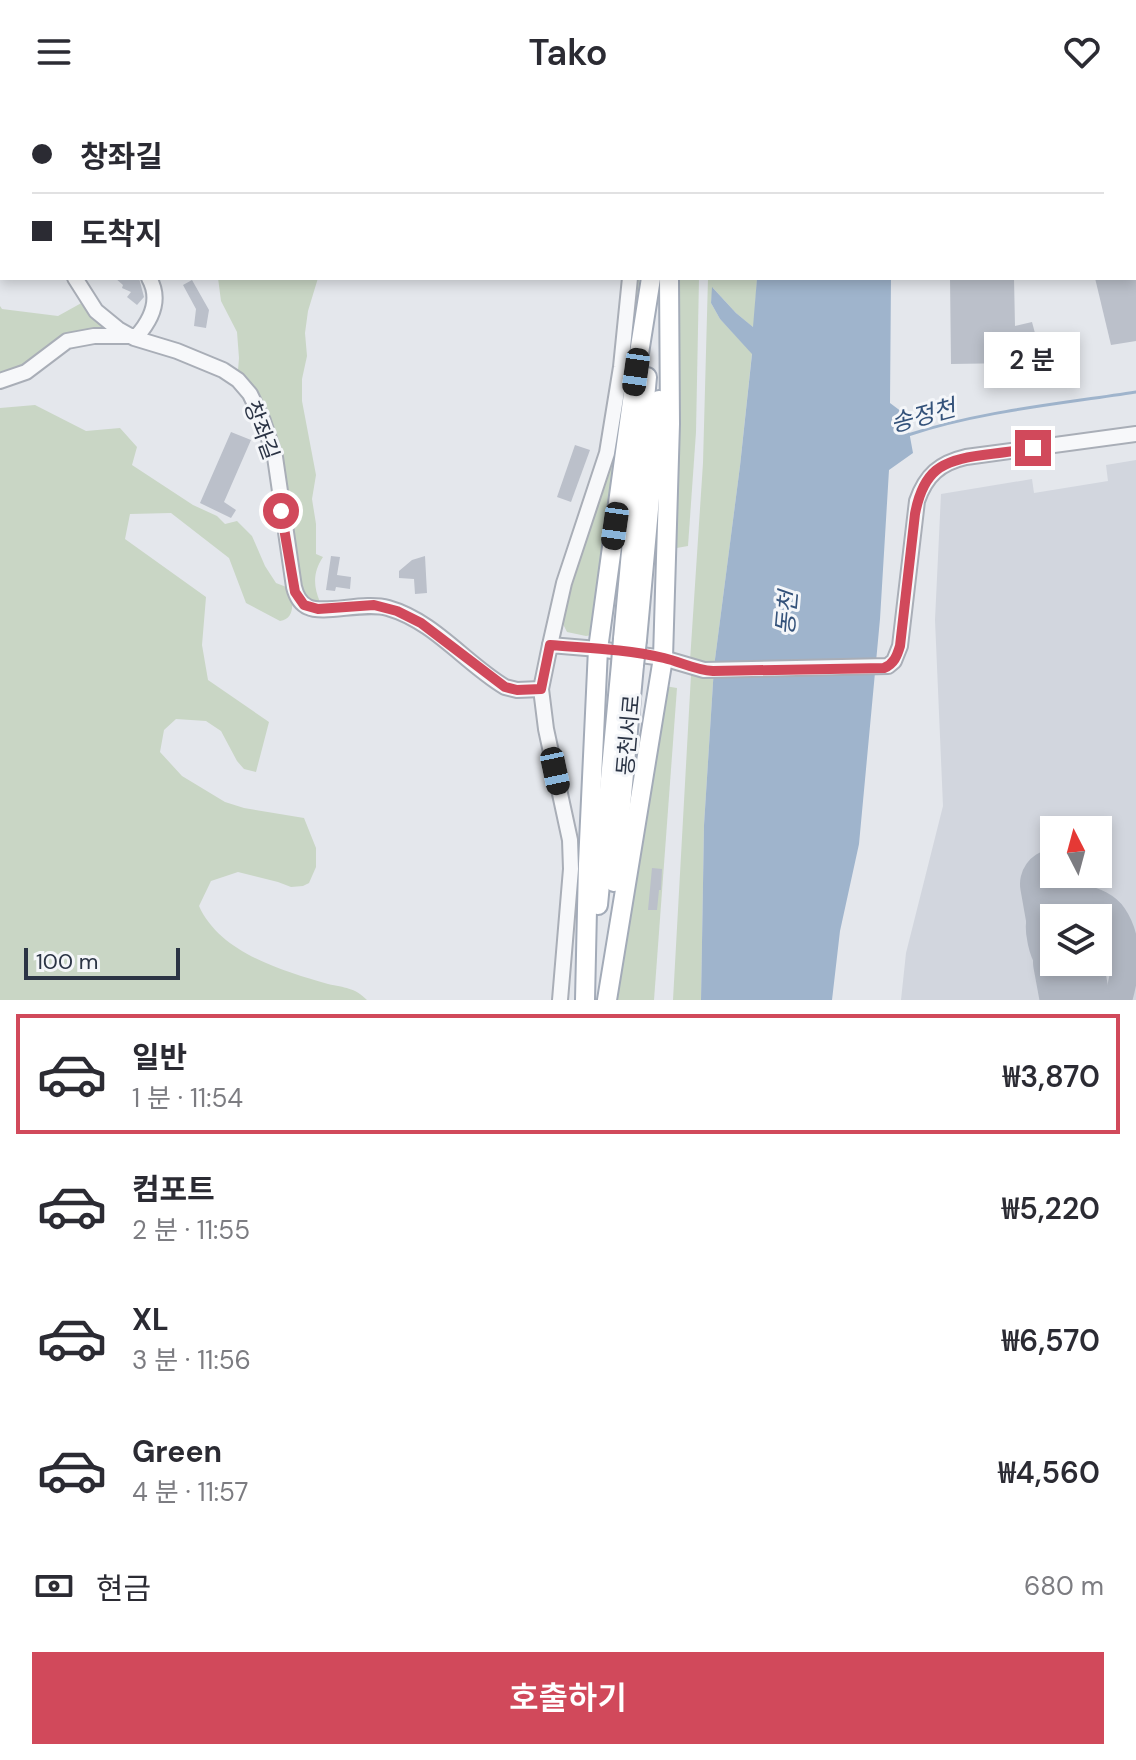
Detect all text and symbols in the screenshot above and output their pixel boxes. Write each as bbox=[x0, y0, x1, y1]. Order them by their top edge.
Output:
text: Tako bbox=[528, 29, 608, 76]
icon: menu bbox=[32, 30, 76, 74]
icon: heart bbox=[1060, 30, 1104, 74]
text: 창좌길 bbox=[80, 137, 163, 176]
text: 도착지 bbox=[80, 214, 163, 253]
callout: 2 분 bbox=[985, 332, 1081, 388]
text: 2 분 bbox=[1009, 343, 1055, 377]
car bbox=[621, 347, 651, 397]
water label: 송정천 bbox=[887, 391, 962, 439]
street label: 창좌길 bbox=[238, 397, 286, 464]
route end bbox=[1015, 430, 1051, 466]
route start bbox=[263, 493, 299, 529]
car bbox=[600, 501, 630, 551]
water label: 동천 bbox=[769, 587, 804, 636]
street label: 동천서로 bbox=[611, 693, 646, 777]
car bbox=[538, 745, 572, 797]
north arrow bbox=[1040, 816, 1112, 888]
map controls bbox=[1040, 816, 1112, 976]
button: layers bbox=[1040, 904, 1112, 976]
scale bar bbox=[24, 944, 180, 980]
text: 100 m bbox=[36, 947, 98, 976]
icon: car bbox=[36, 1038, 108, 1110]
text: 일반 bbox=[132, 1038, 187, 1077]
text: ₩3,870 bbox=[1003, 1057, 1100, 1096]
text: 1 분 · 11:54 bbox=[132, 1081, 243, 1115]
icon: car bbox=[36, 1170, 108, 1242]
text: 컴포트 bbox=[132, 1170, 215, 1209]
text: ₩5,220 bbox=[1002, 1189, 1100, 1228]
text: 2 분 · 11:55 bbox=[132, 1213, 250, 1247]
text: XL bbox=[132, 1300, 169, 1339]
icon: car bbox=[36, 1302, 108, 1374]
text: ₩6,570 bbox=[1002, 1321, 1100, 1360]
text: 3 분 · 11:56 bbox=[132, 1343, 251, 1377]
text: Green bbox=[132, 1432, 222, 1471]
icon: car bbox=[36, 1434, 108, 1506]
text: ₩4,560 bbox=[998, 1453, 1100, 1492]
text: 4 분 · 11:57 bbox=[132, 1475, 248, 1509]
icon: cash bbox=[32, 1564, 76, 1608]
text: 현금 bbox=[96, 1569, 151, 1608]
text: 680 m bbox=[1024, 1569, 1104, 1603]
button: 호출하기 bbox=[32, 1652, 1104, 1744]

